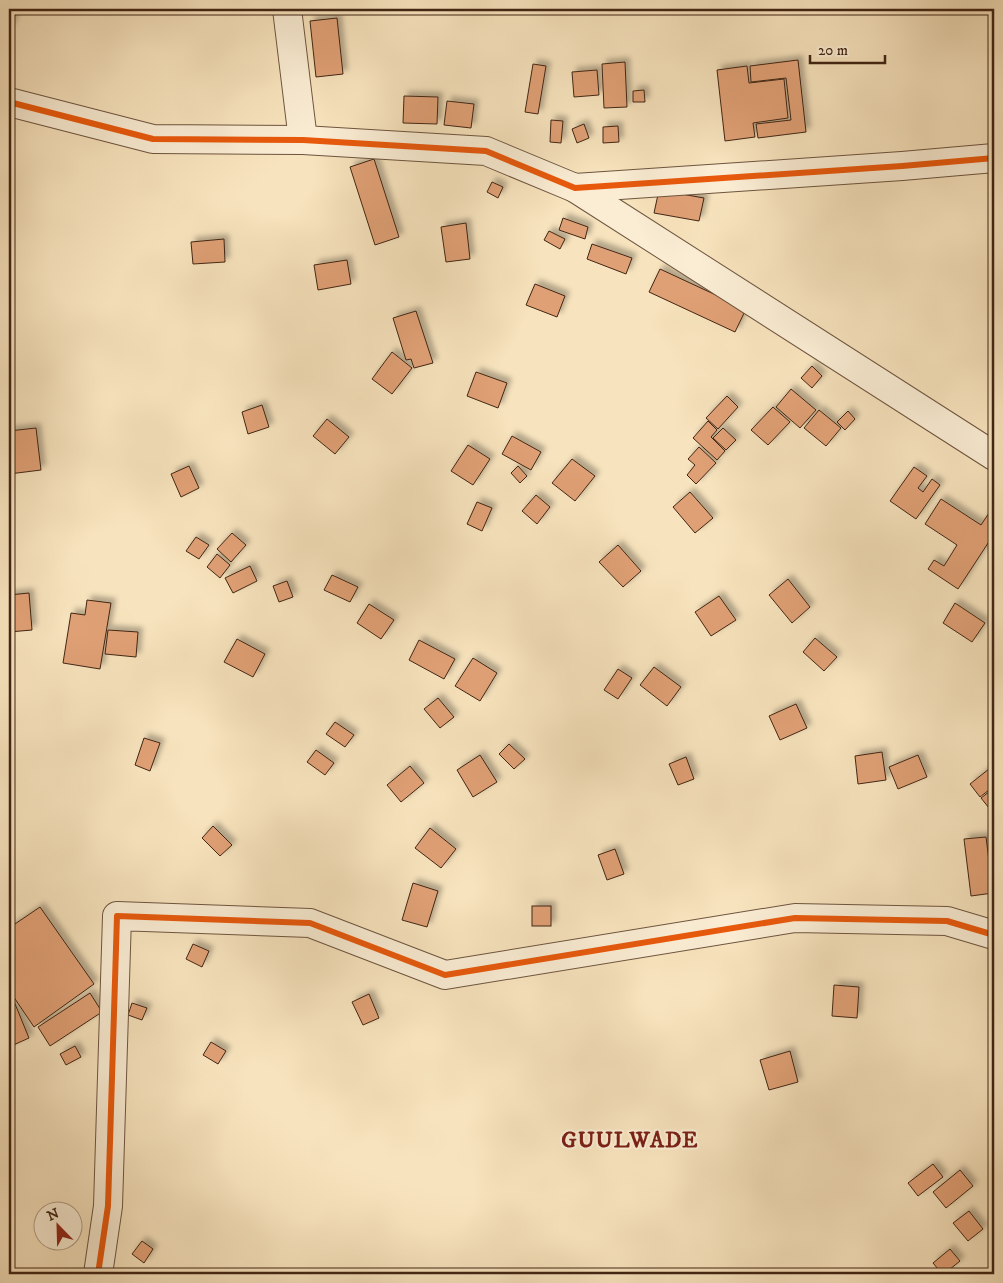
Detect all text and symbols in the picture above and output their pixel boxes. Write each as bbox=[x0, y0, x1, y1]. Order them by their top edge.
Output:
scale bar bbox=[810, 32, 886, 64]
text: 20 m bbox=[818, 41, 848, 60]
district label: GUULWADE bbox=[561, 1127, 699, 1154]
north arrow bbox=[32, 1200, 82, 1250]
text: N bbox=[45, 1204, 63, 1225]

